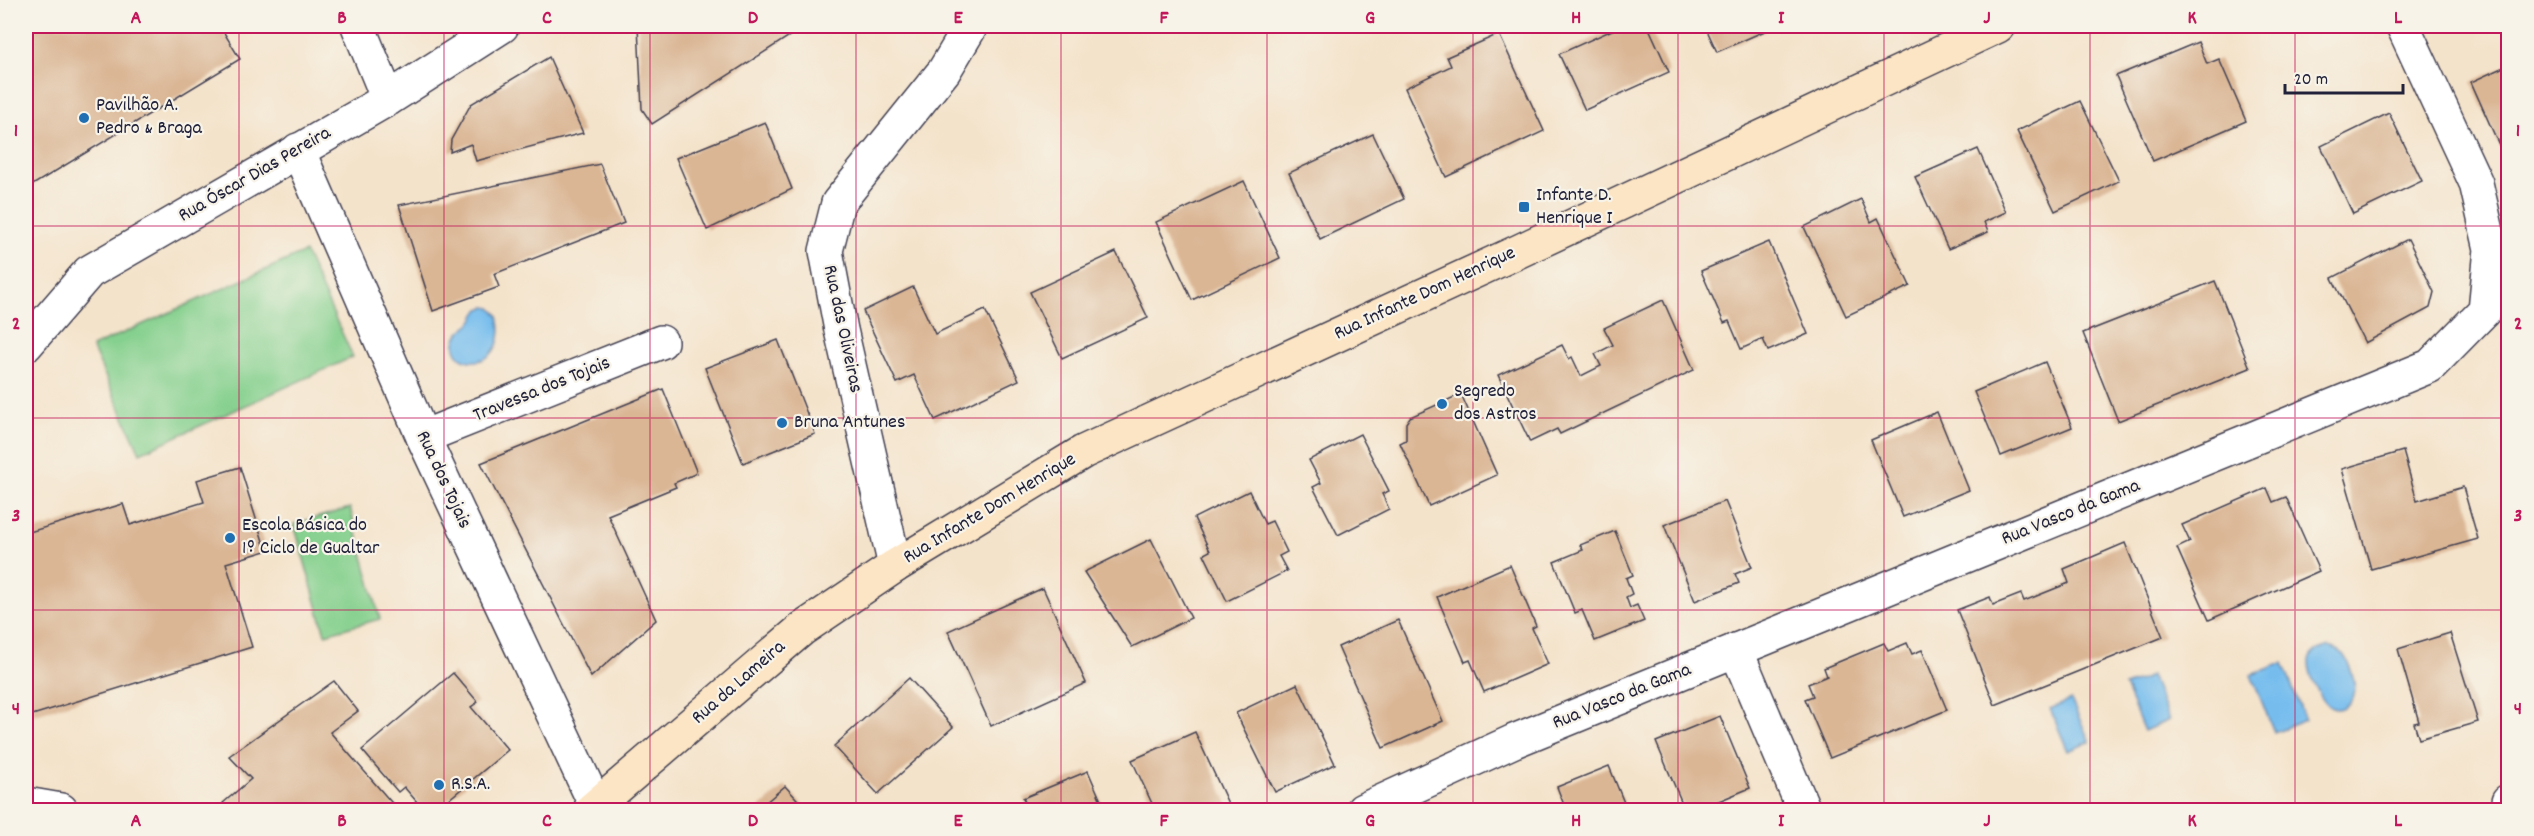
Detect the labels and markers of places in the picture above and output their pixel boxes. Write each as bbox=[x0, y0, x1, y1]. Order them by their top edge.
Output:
place label: Pavilhão A. Pedro & Braga bbox=[96, 92, 203, 143]
marker: Pavilhão A. Pedro & Braga bbox=[77, 111, 91, 125]
place label: Infante D. Henrique I bbox=[1536, 182, 1612, 233]
marker: Infante D. Henrique I bbox=[1517, 200, 1531, 214]
place label: Segredo dos Astros bbox=[1454, 378, 1537, 429]
marker: Segredo dos Astros bbox=[1435, 397, 1449, 411]
place label: Bruna Antunes bbox=[794, 409, 905, 437]
marker: Bruna Antunes bbox=[775, 416, 789, 430]
place label: Escola Básica do 1º Ciclo de Gualtar bbox=[242, 512, 380, 563]
marker: Escola Básica do 1º Ciclo de Gualtar bbox=[223, 531, 237, 545]
place label: R.S.A. bbox=[451, 771, 490, 799]
marker: R.S.A. bbox=[432, 778, 446, 792]

